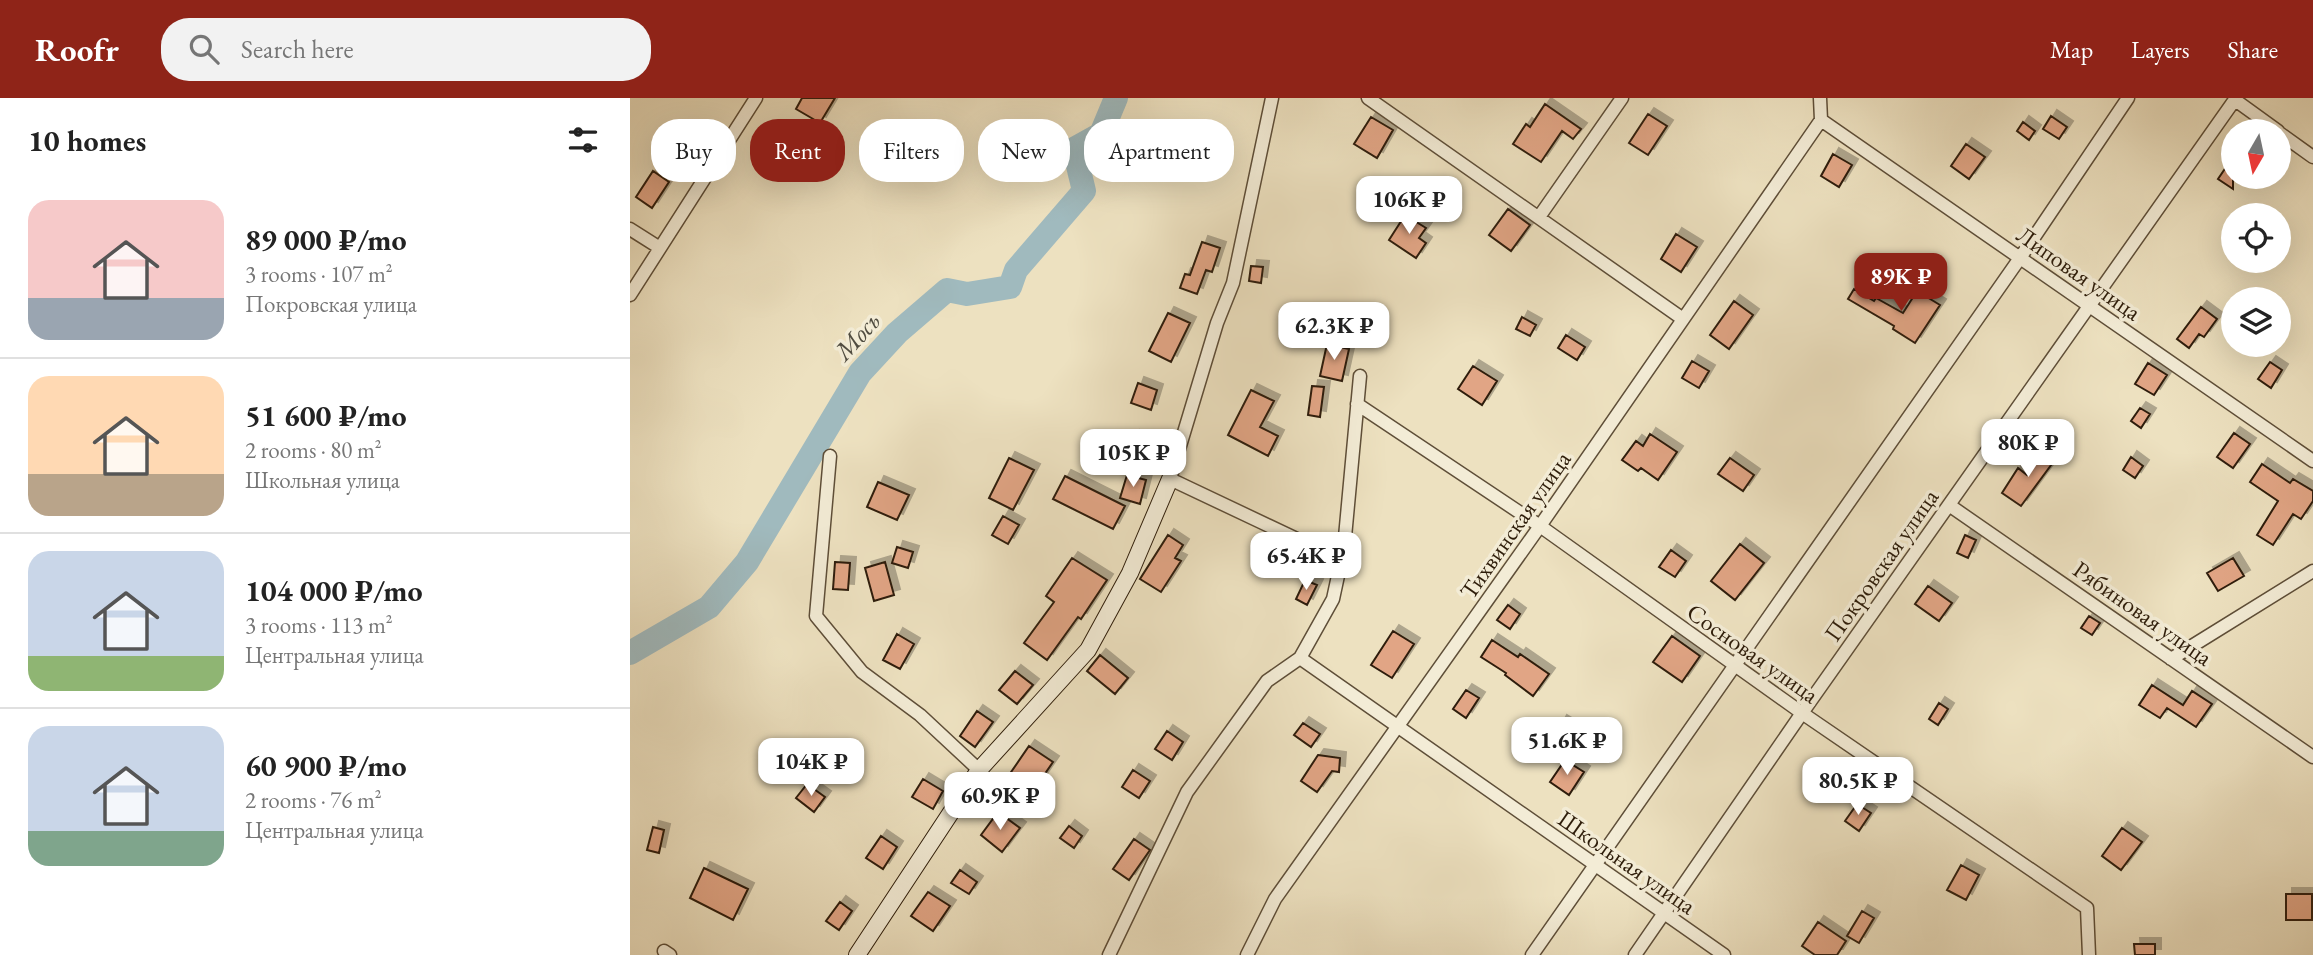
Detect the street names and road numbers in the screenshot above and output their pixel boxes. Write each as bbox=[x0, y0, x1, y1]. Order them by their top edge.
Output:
street label: Липовая улица bbox=[2011, 219, 2148, 328]
street label: Тихвинская улица bbox=[1452, 445, 1578, 605]
street label: Покровская улица bbox=[1817, 482, 1945, 647]
street label: Рябиновая улица bbox=[2067, 554, 2219, 673]
street label: Сосновая улица bbox=[1681, 596, 1825, 710]
street label: Школьная улица bbox=[1552, 803, 1702, 921]

